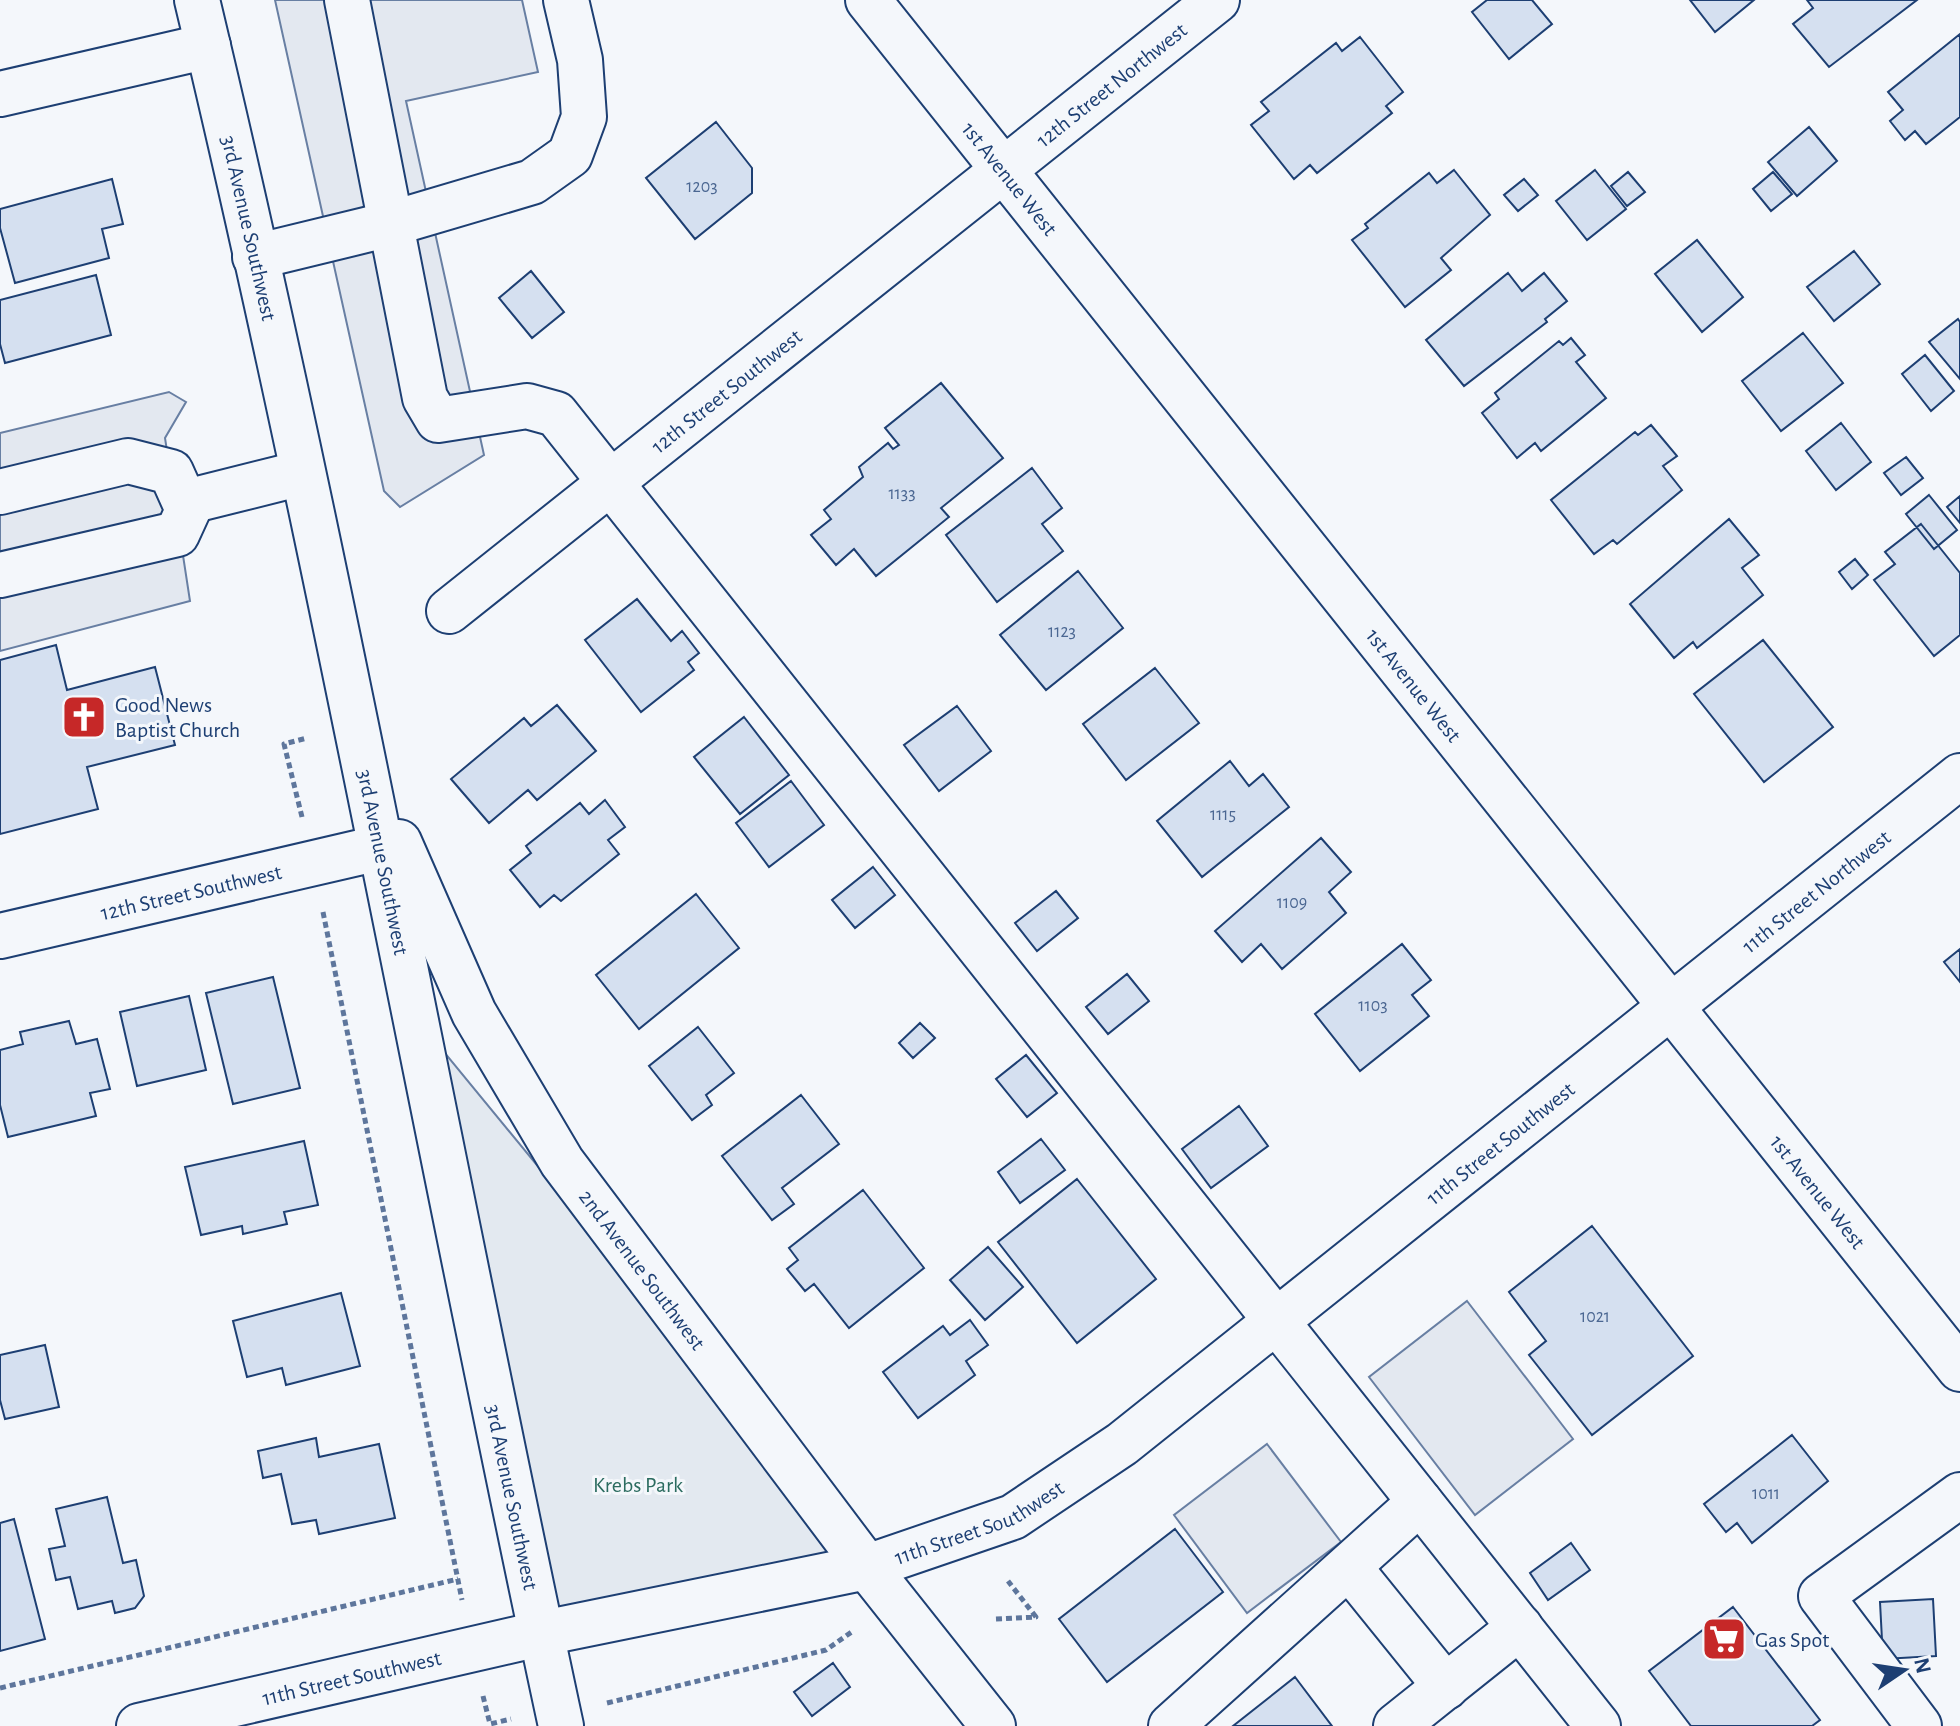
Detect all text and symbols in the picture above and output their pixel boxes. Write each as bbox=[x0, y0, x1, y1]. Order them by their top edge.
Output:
street label: 12th Street Northwest bbox=[1032, 19, 1191, 151]
street label: 1st Avenue West bbox=[958, 118, 1061, 240]
street label: 3rd Avenue Southwest bbox=[217, 134, 280, 323]
house number: 1203 bbox=[686, 178, 718, 196]
street label: 12th Street Southwest bbox=[647, 325, 806, 458]
house number: 1133 bbox=[888, 485, 916, 503]
house number: 1123 bbox=[1048, 623, 1076, 641]
street label: 1st Avenue West bbox=[1362, 625, 1465, 746]
church icon: Good News Baptist Church bbox=[60, 693, 108, 741]
place label: Good News Baptist Church bbox=[115, 694, 240, 741]
street label: 3rd Avenue Southwest bbox=[353, 767, 412, 957]
house number: 1115 bbox=[1210, 806, 1236, 824]
street label: 11th Street Northwest bbox=[1738, 826, 1895, 957]
street label: 12th Street Southwest bbox=[98, 861, 284, 924]
house number: 1109 bbox=[1277, 894, 1307, 912]
house number: 1103 bbox=[1358, 997, 1388, 1015]
street label: 11th Street Southwest bbox=[1422, 1078, 1579, 1209]
street label: 1st Avenue West bbox=[1766, 1131, 1869, 1253]
street label: 2nd Avenue Southwest bbox=[575, 1186, 709, 1354]
house number: 1021 bbox=[1580, 1308, 1610, 1326]
street label: 3rd Avenue Southwest bbox=[482, 1402, 542, 1592]
park label: Krebs Park bbox=[593, 1474, 683, 1496]
street label: 11th Street Southwest bbox=[892, 1477, 1068, 1569]
house number: 1011 bbox=[1752, 1485, 1780, 1503]
supermarket icon: Gas Spot bbox=[1700, 1615, 1748, 1663]
place label: Gas Spot bbox=[1755, 1629, 1829, 1651]
north arrow bbox=[1864, 1630, 1944, 1710]
street label: 11th Street Southwest bbox=[260, 1647, 443, 1709]
text: N bbox=[1910, 1656, 1935, 1676]

